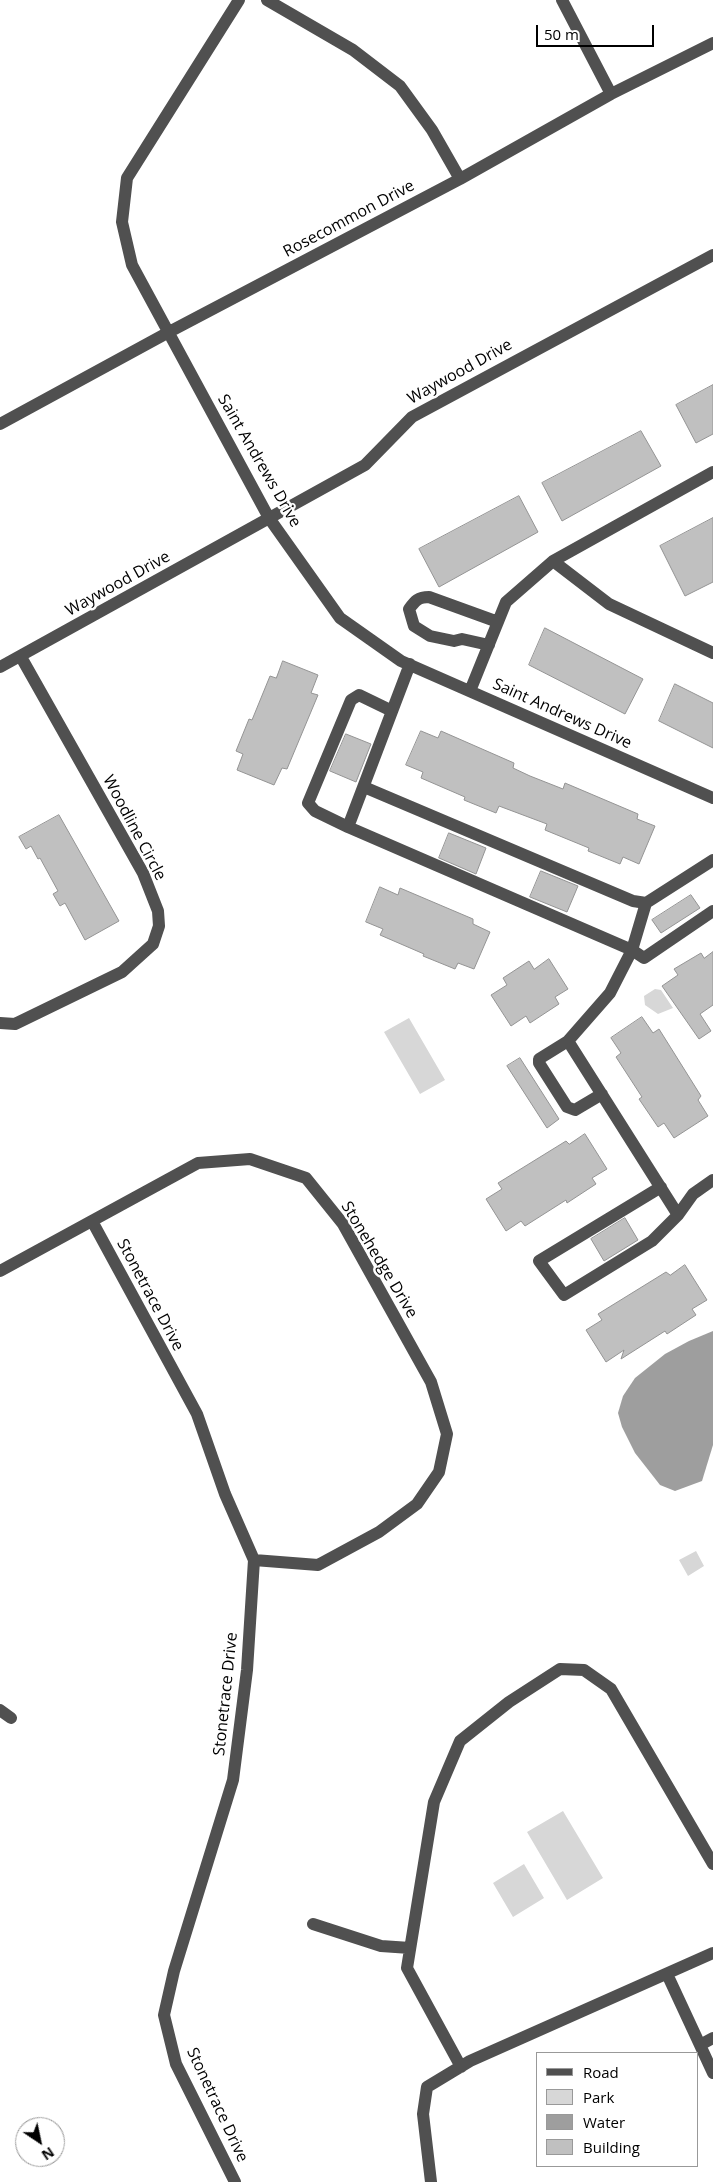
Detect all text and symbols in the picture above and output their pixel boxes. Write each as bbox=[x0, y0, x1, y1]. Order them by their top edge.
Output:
scale bar bbox=[538, 15, 656, 47]
text: 50 m bbox=[544, 24, 579, 44]
street label: Rosecommon Drive bbox=[280, 176, 418, 262]
street label: Waywood Drive bbox=[404, 335, 516, 409]
street label: Saint Andrews Drive bbox=[213, 391, 305, 531]
street label: Waywood Drive bbox=[62, 547, 174, 621]
street label: Saint Andrews Drive bbox=[490, 675, 634, 753]
street label: Woodline Circle bbox=[98, 772, 170, 884]
street label: Stonehedge Drive bbox=[337, 1198, 421, 1322]
street label: Stonetrace Drive bbox=[112, 1236, 188, 1354]
street label: Stonetrace Drive bbox=[210, 1631, 242, 1757]
street label: Stonetrace Drive bbox=[182, 2045, 252, 2165]
legend bbox=[536, 2052, 698, 2167]
text: Road bbox=[583, 2062, 619, 2082]
text: Park bbox=[583, 2087, 614, 2107]
text: Water bbox=[583, 2112, 625, 2132]
north arrow bbox=[15, 2117, 65, 2167]
text: Building bbox=[583, 2137, 640, 2157]
text: N bbox=[38, 2143, 58, 2165]

